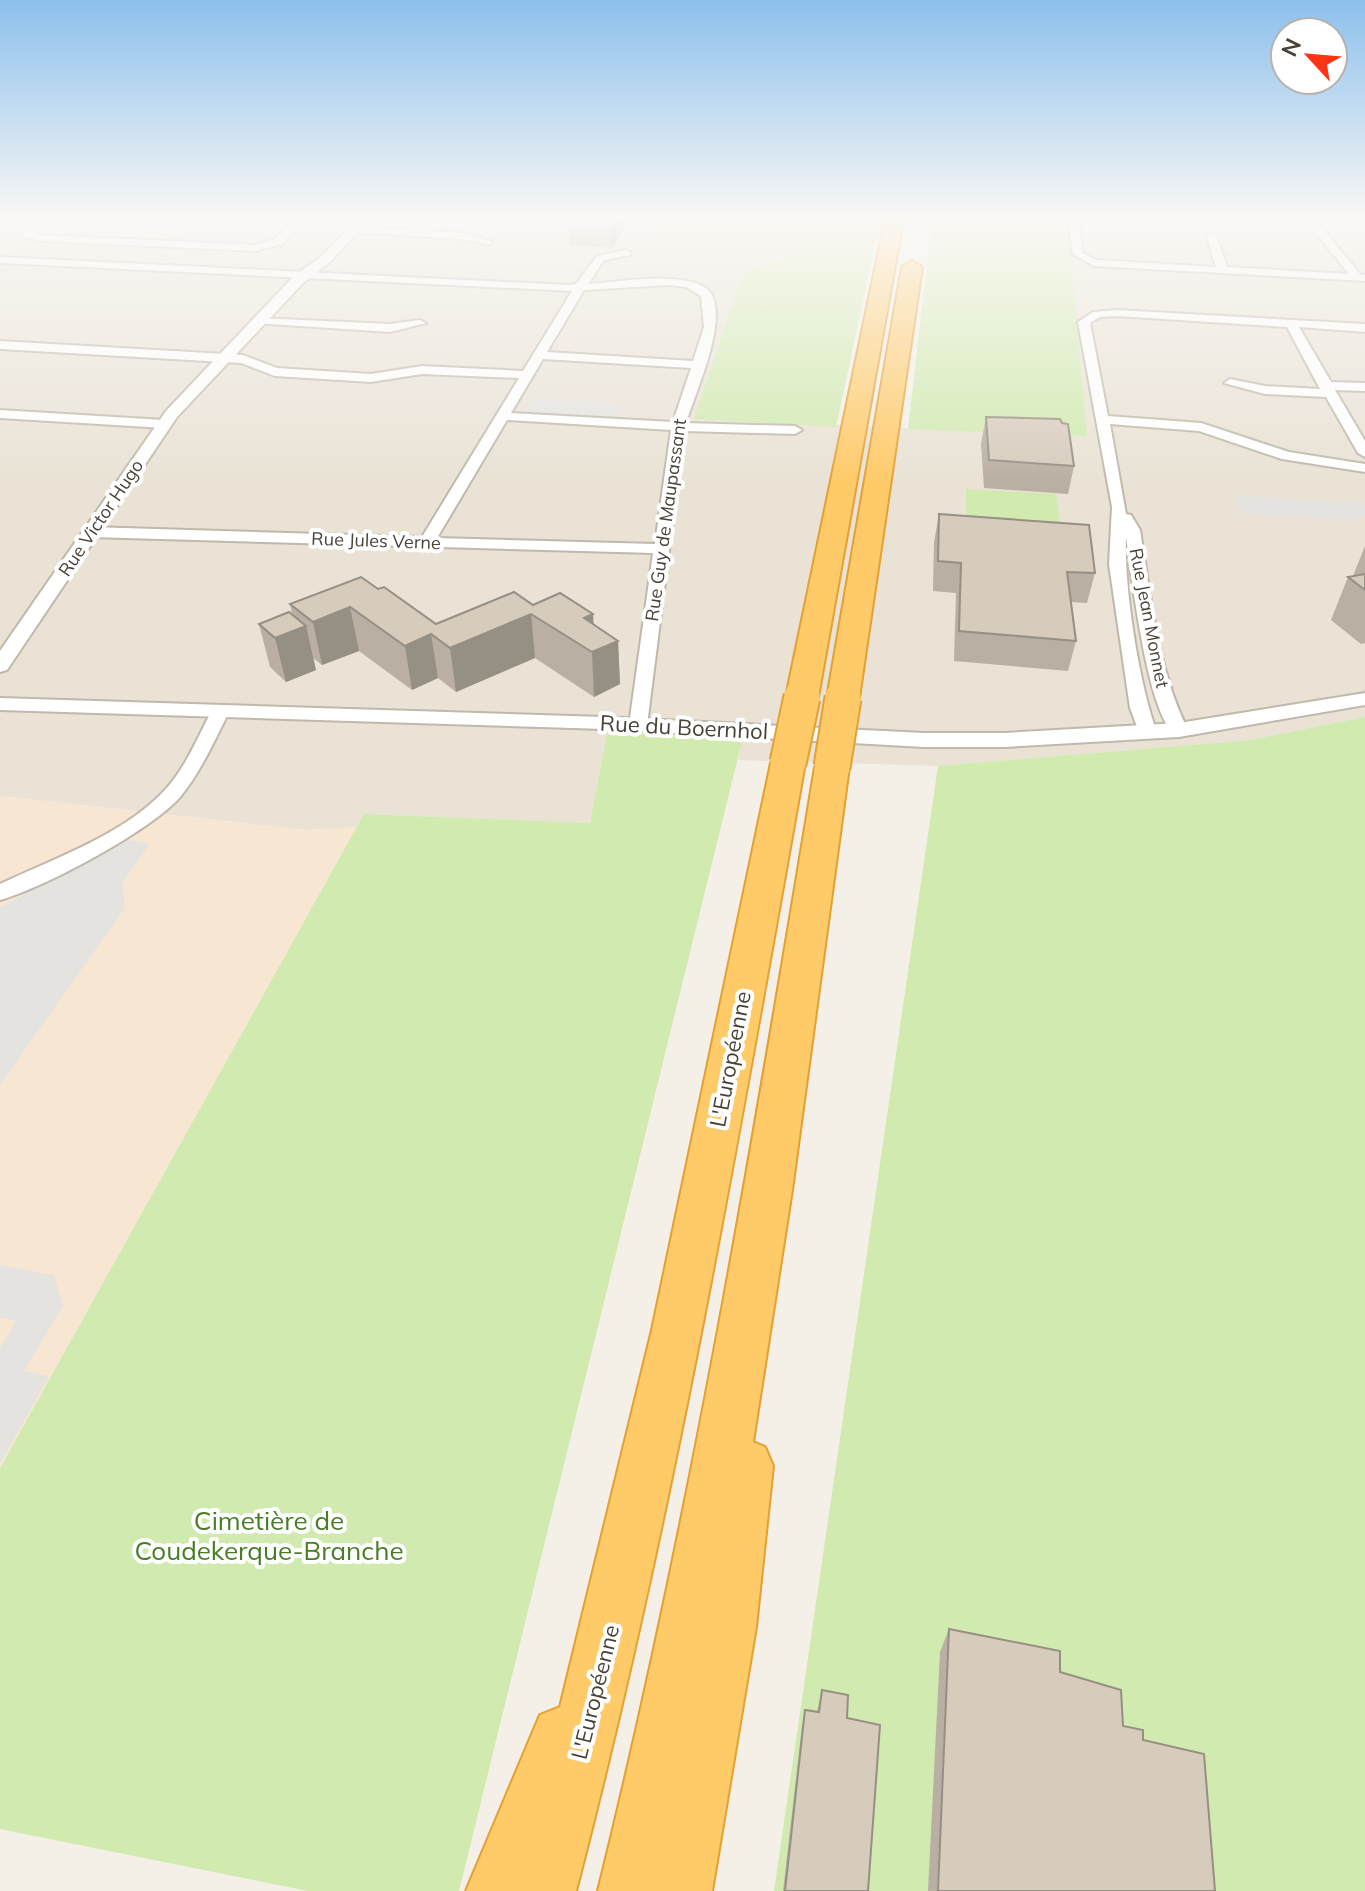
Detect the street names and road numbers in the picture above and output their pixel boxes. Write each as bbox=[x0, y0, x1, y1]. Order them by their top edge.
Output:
street label: Rue Guy de Maupassant bbox=[640, 417, 691, 623]
street label: Rue Victor Hugo bbox=[53, 455, 148, 581]
street label: Rue Jules Verne bbox=[311, 527, 441, 554]
street label: Rue Jean Monnet bbox=[1125, 546, 1174, 690]
street label: Rue du Boernhol bbox=[599, 709, 769, 745]
street label: L'Européenne bbox=[703, 989, 757, 1129]
street label: L'Européenne bbox=[565, 1622, 625, 1762]

